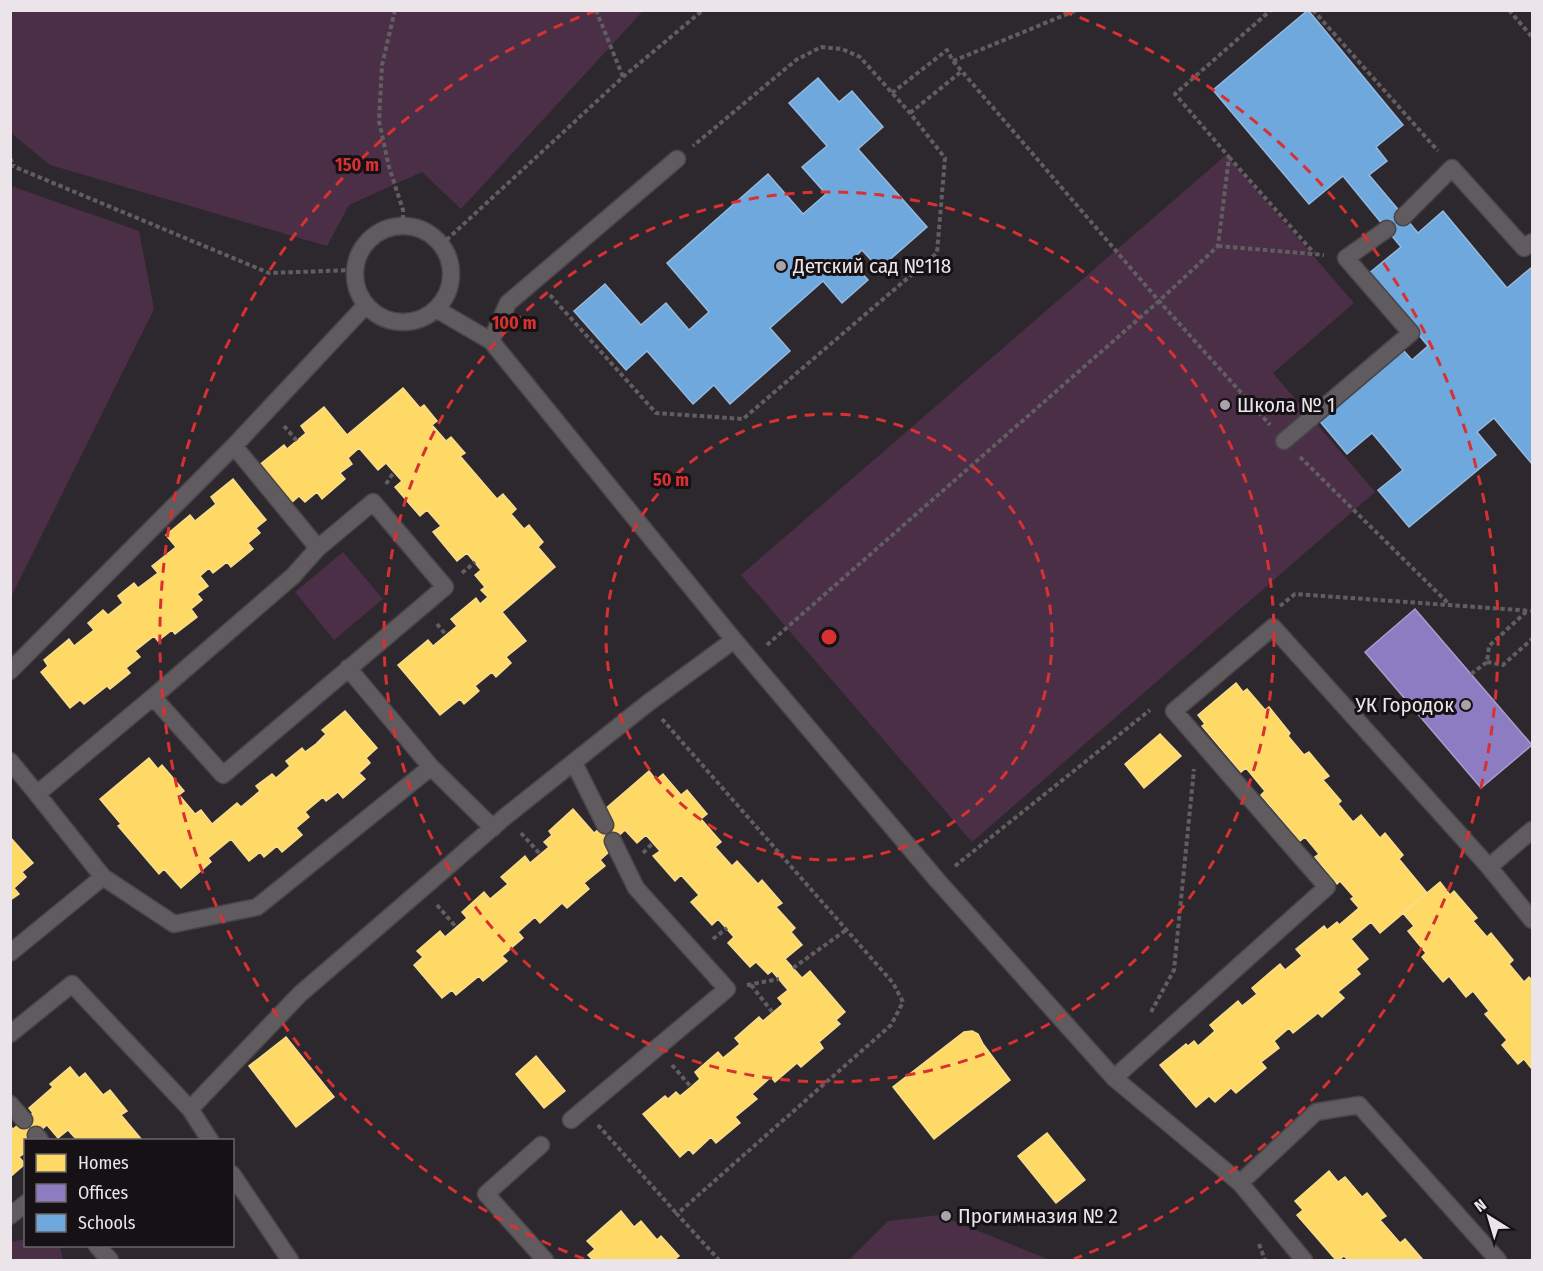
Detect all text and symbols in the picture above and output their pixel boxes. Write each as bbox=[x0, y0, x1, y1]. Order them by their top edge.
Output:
text: 150 m bbox=[335, 154, 379, 176]
place label: Детский сад №118 bbox=[792, 253, 951, 279]
marker: Детский сад №118 bbox=[774, 259, 788, 273]
text: 100 m bbox=[492, 312, 536, 334]
place label: Школа № 1 bbox=[1237, 392, 1335, 418]
marker: Школа № 1 bbox=[1218, 398, 1232, 412]
text: 50 m bbox=[653, 469, 689, 491]
centre of rings bbox=[819, 627, 839, 647]
place label: УК Городок bbox=[1355, 692, 1454, 718]
marker: УК Городок bbox=[1459, 698, 1473, 712]
legend bbox=[24, 1139, 234, 1247]
text: Homes bbox=[78, 1152, 129, 1174]
text: Offices bbox=[78, 1182, 128, 1204]
north arrow bbox=[1459, 1187, 1519, 1247]
text: N bbox=[1471, 1195, 1490, 1216]
place label: Прогимназия № 2 bbox=[958, 1203, 1118, 1229]
marker: Прогимназия № 2 bbox=[939, 1209, 953, 1223]
text: Schools bbox=[78, 1212, 136, 1234]

